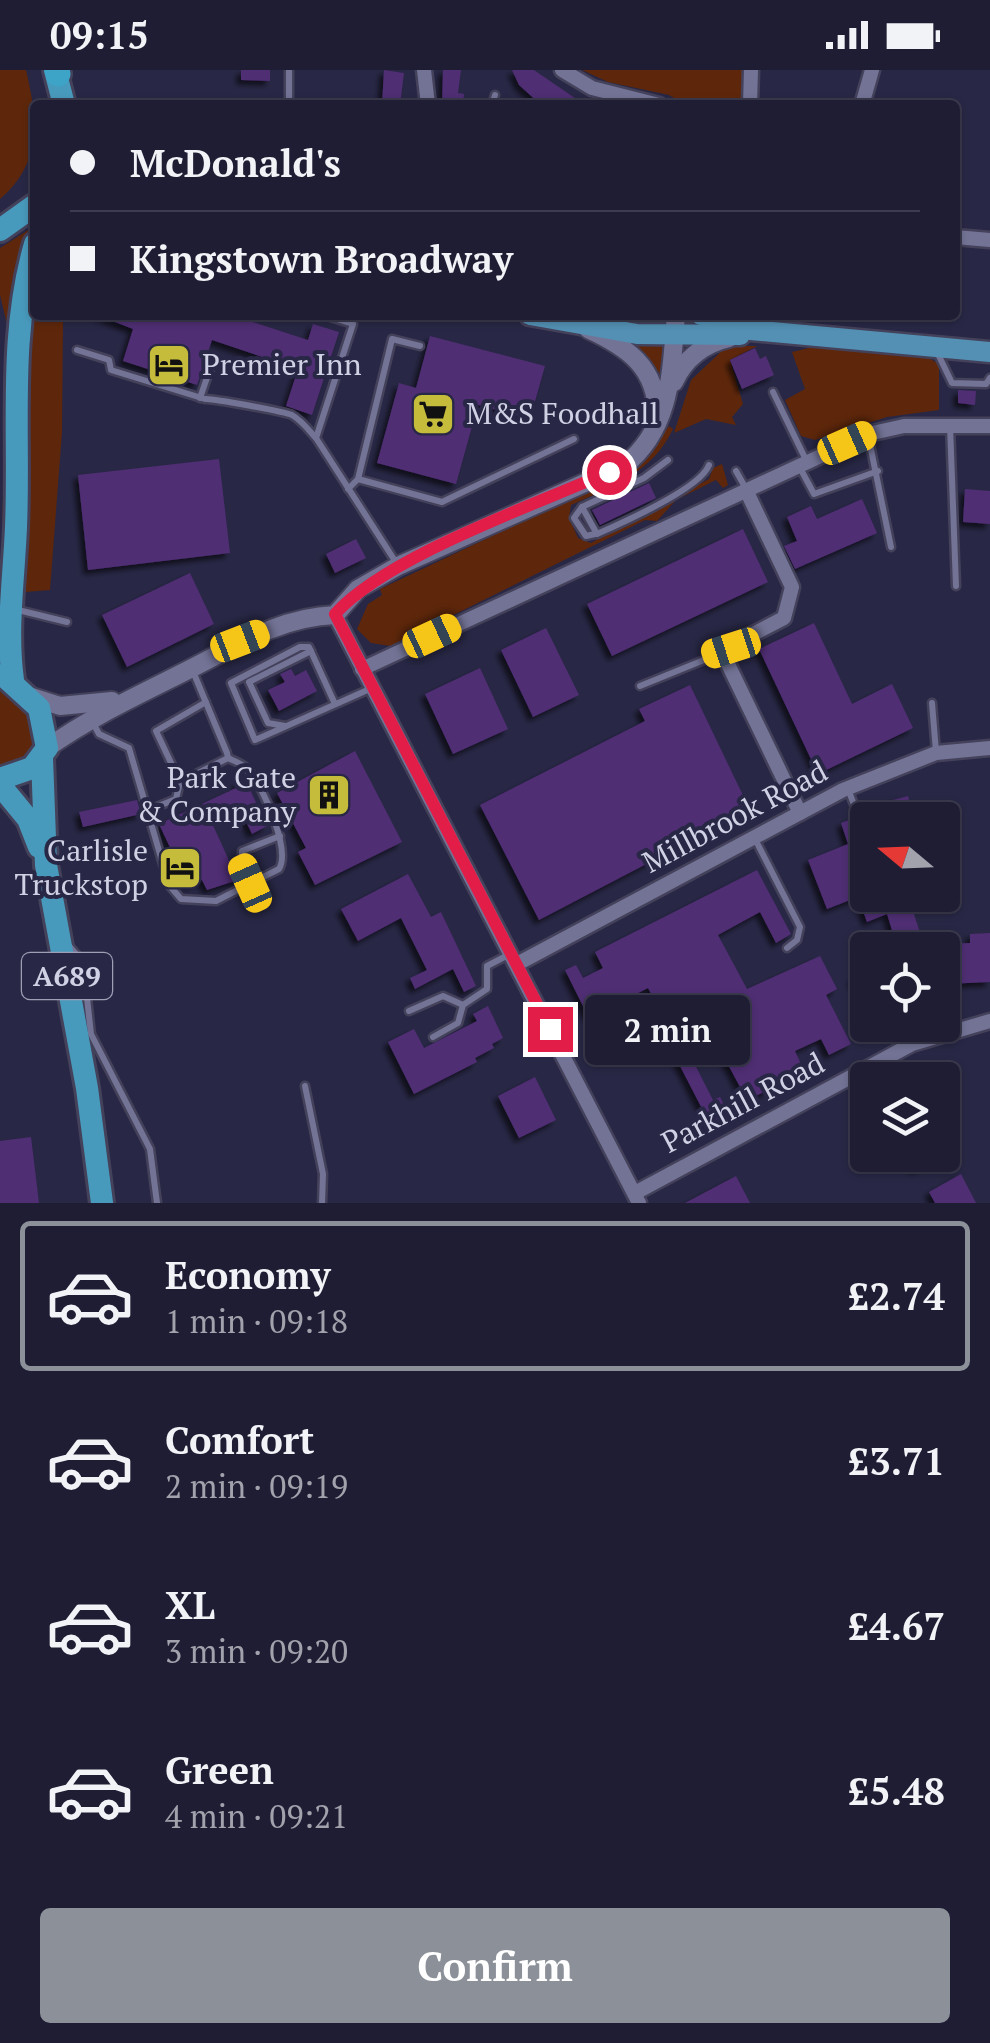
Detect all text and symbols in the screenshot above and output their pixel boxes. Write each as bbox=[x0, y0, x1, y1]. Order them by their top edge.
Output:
text: 09:15 bbox=[50, 10, 149, 60]
text: McDonald's bbox=[130, 138, 341, 188]
text: Kingstown Broadway bbox=[130, 234, 513, 284]
hotel icon: Premier Inn bbox=[146, 342, 192, 388]
place label: Premier Inn bbox=[202, 344, 362, 384]
supermarket icon: M&S Foodhall bbox=[410, 391, 456, 437]
place label: M&S Foodhall bbox=[466, 393, 658, 433]
car bbox=[813, 417, 881, 469]
route start bbox=[587, 450, 632, 495]
car bbox=[398, 610, 466, 662]
car bbox=[207, 616, 273, 666]
car bbox=[698, 624, 764, 672]
street label: Millbrook Road bbox=[635, 751, 834, 882]
place label: Park Gate & Company bbox=[136, 757, 297, 831]
building icon: Park Gate & Company bbox=[306, 772, 352, 818]
north arrow bbox=[850, 802, 960, 912]
map controls bbox=[850, 802, 960, 1172]
place label: Carlisle Truckstop bbox=[14, 830, 148, 904]
hotel icon: Carlisle Truckstop bbox=[157, 845, 203, 891]
car bbox=[224, 849, 276, 917]
button: locate bbox=[850, 932, 960, 1042]
road number: A689 bbox=[22, 953, 112, 999]
callout: 2 min bbox=[585, 994, 750, 1064]
route end bbox=[528, 1007, 573, 1052]
text: 2 min bbox=[624, 1009, 711, 1051]
street label: Parkhill Road bbox=[654, 1042, 831, 1162]
button: layers bbox=[850, 1062, 960, 1172]
text: Economy bbox=[165, 1250, 331, 1300]
icon: car bbox=[45, 1251, 135, 1341]
text: £2.74 bbox=[848, 1271, 945, 1321]
text: 1 min · 09:18 bbox=[165, 1300, 348, 1342]
text: Comfort bbox=[165, 1415, 314, 1465]
icon: car bbox=[45, 1416, 135, 1506]
text: £3.71 bbox=[848, 1436, 945, 1486]
text: 2 min · 09:19 bbox=[165, 1465, 348, 1507]
text: XL bbox=[165, 1580, 215, 1630]
icon: car bbox=[45, 1581, 135, 1671]
text: £4.67 bbox=[848, 1601, 945, 1651]
text: 3 min · 09:20 bbox=[165, 1630, 348, 1672]
text: Green bbox=[165, 1745, 274, 1795]
icon: car bbox=[45, 1746, 135, 1836]
text: £5.48 bbox=[848, 1766, 945, 1816]
text: 4 min · 09:21 bbox=[165, 1795, 348, 1837]
button: Confirm bbox=[40, 1908, 950, 2023]

